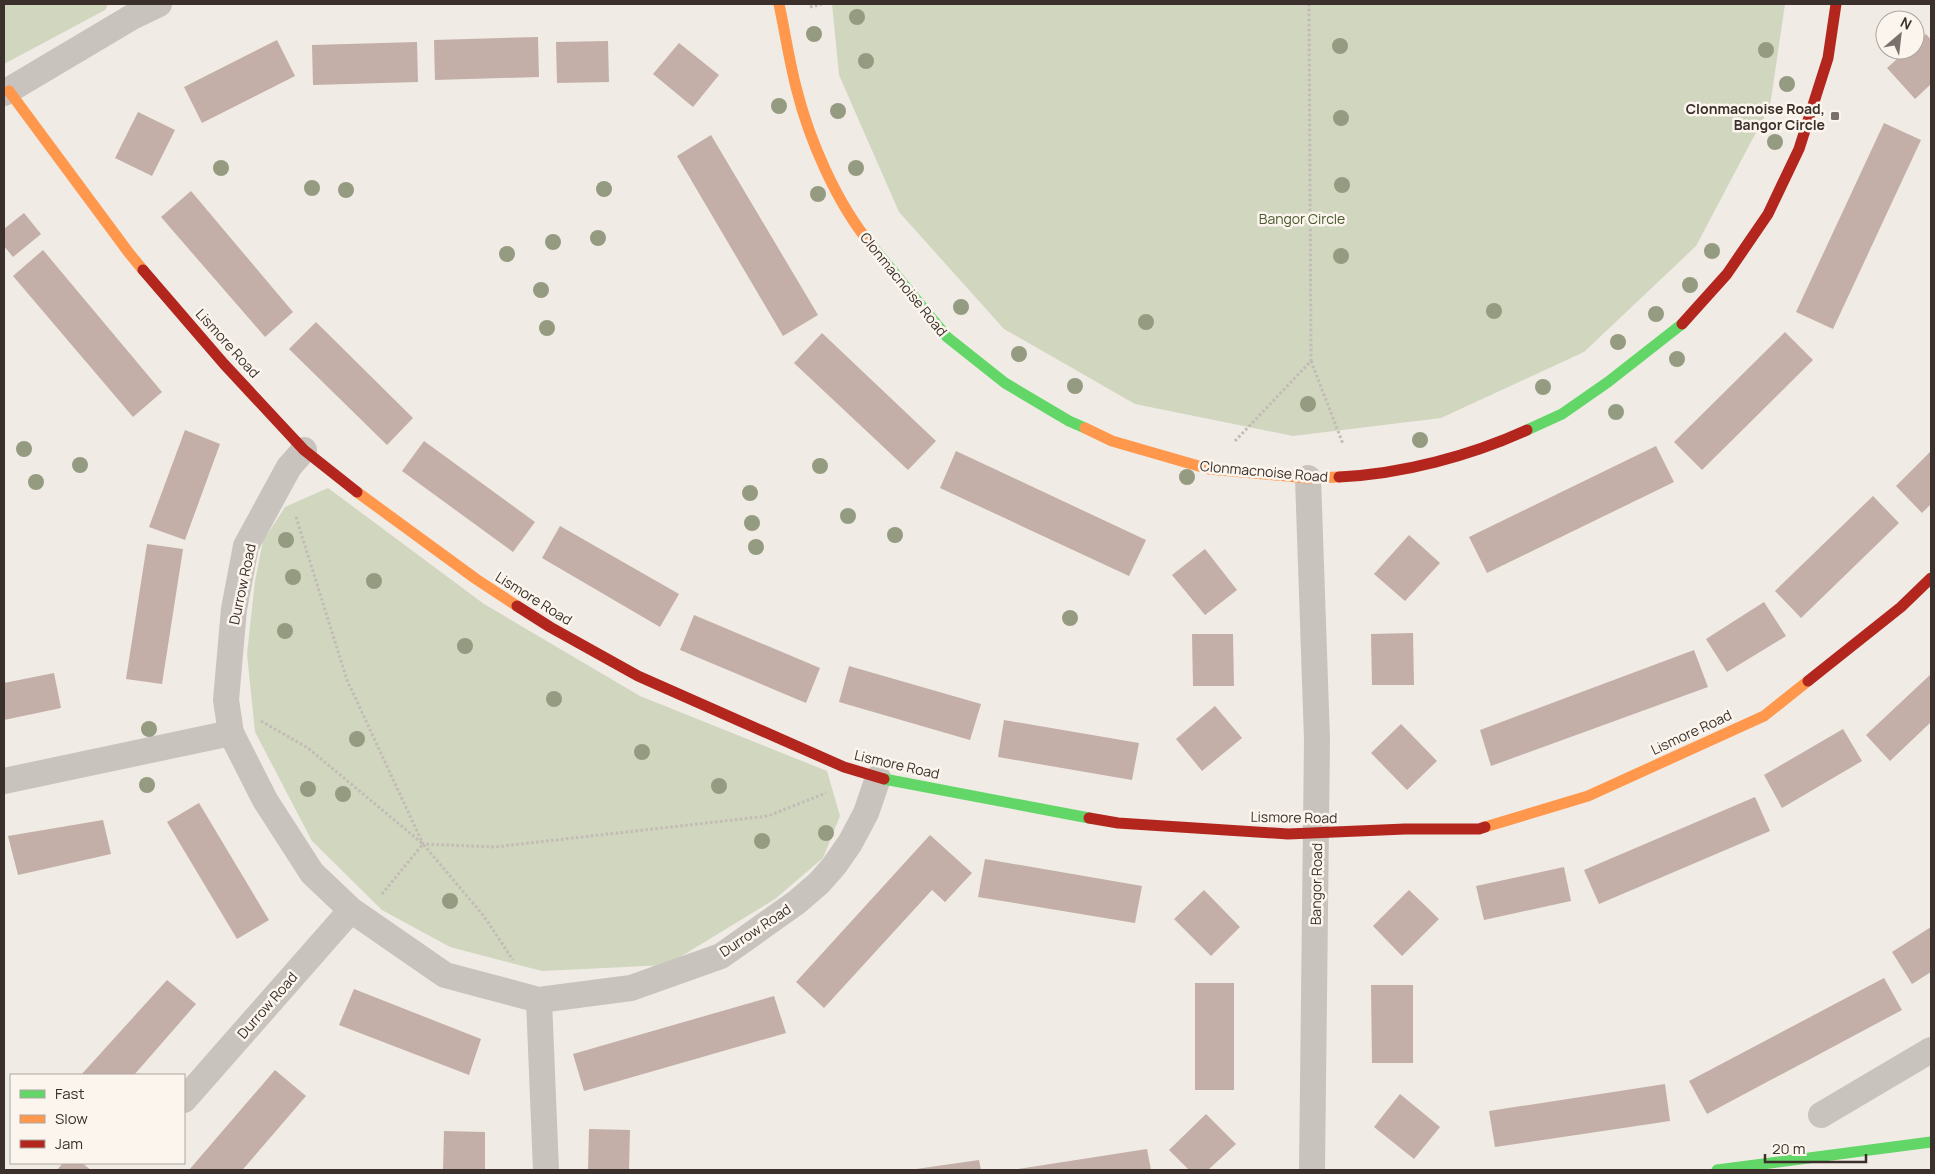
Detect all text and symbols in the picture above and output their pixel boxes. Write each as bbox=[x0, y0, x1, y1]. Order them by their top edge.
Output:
north arrow bbox=[1875, 10, 1925, 60]
text: N bbox=[1897, 12, 1915, 34]
place label: Clonmacnoise Road, Bangor Circle bbox=[1686, 99, 1825, 134]
marker: Clonmacnoise Road, Bangor Circle bbox=[1829, 110, 1841, 122]
park label: Bangor Circle bbox=[1259, 209, 1345, 228]
street label: Clonmacnoise Road bbox=[856, 228, 952, 340]
street label: Lismore Road bbox=[192, 304, 264, 382]
street label: Clonmacnoise Road bbox=[1199, 456, 1329, 486]
street label: Durrow Road bbox=[224, 542, 260, 626]
street label: Lismore Road bbox=[492, 567, 576, 629]
street label: Lismore Road bbox=[1648, 705, 1734, 759]
street label: Lismore Road bbox=[853, 745, 941, 783]
street label: Lismore Road bbox=[1250, 807, 1338, 827]
street label: Bangor Road bbox=[1306, 843, 1326, 925]
street label: Durrow Road bbox=[716, 899, 794, 961]
street label: Durrow Road bbox=[233, 968, 301, 1042]
legend bbox=[10, 1074, 185, 1164]
text: Fast bbox=[55, 1083, 84, 1104]
text: Slow bbox=[55, 1108, 88, 1129]
scale bar bbox=[1765, 1132, 1866, 1164]
text: Jam bbox=[55, 1133, 83, 1154]
text: 20 m bbox=[1772, 1138, 1805, 1159]

